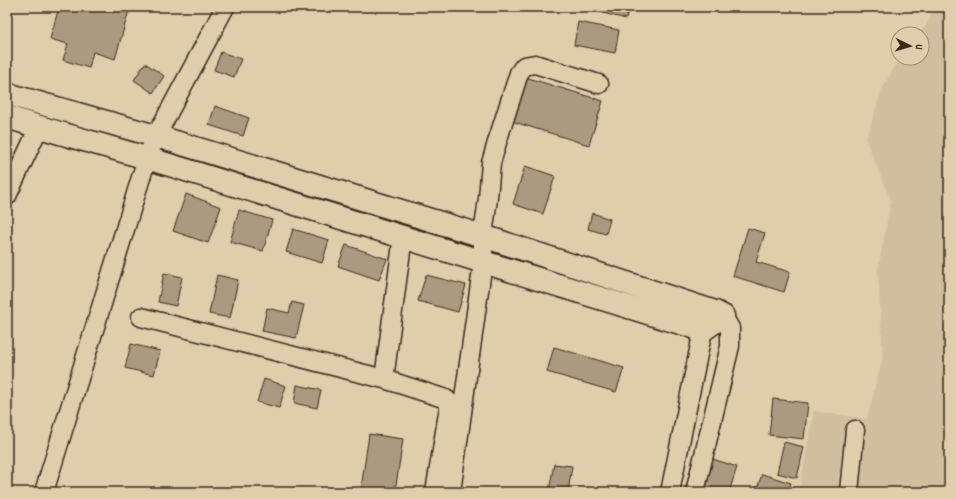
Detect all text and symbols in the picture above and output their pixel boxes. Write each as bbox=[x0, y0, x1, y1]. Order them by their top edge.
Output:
north arrow bbox=[890, 26, 930, 66]
text: U bbox=[910, 43, 926, 50]

